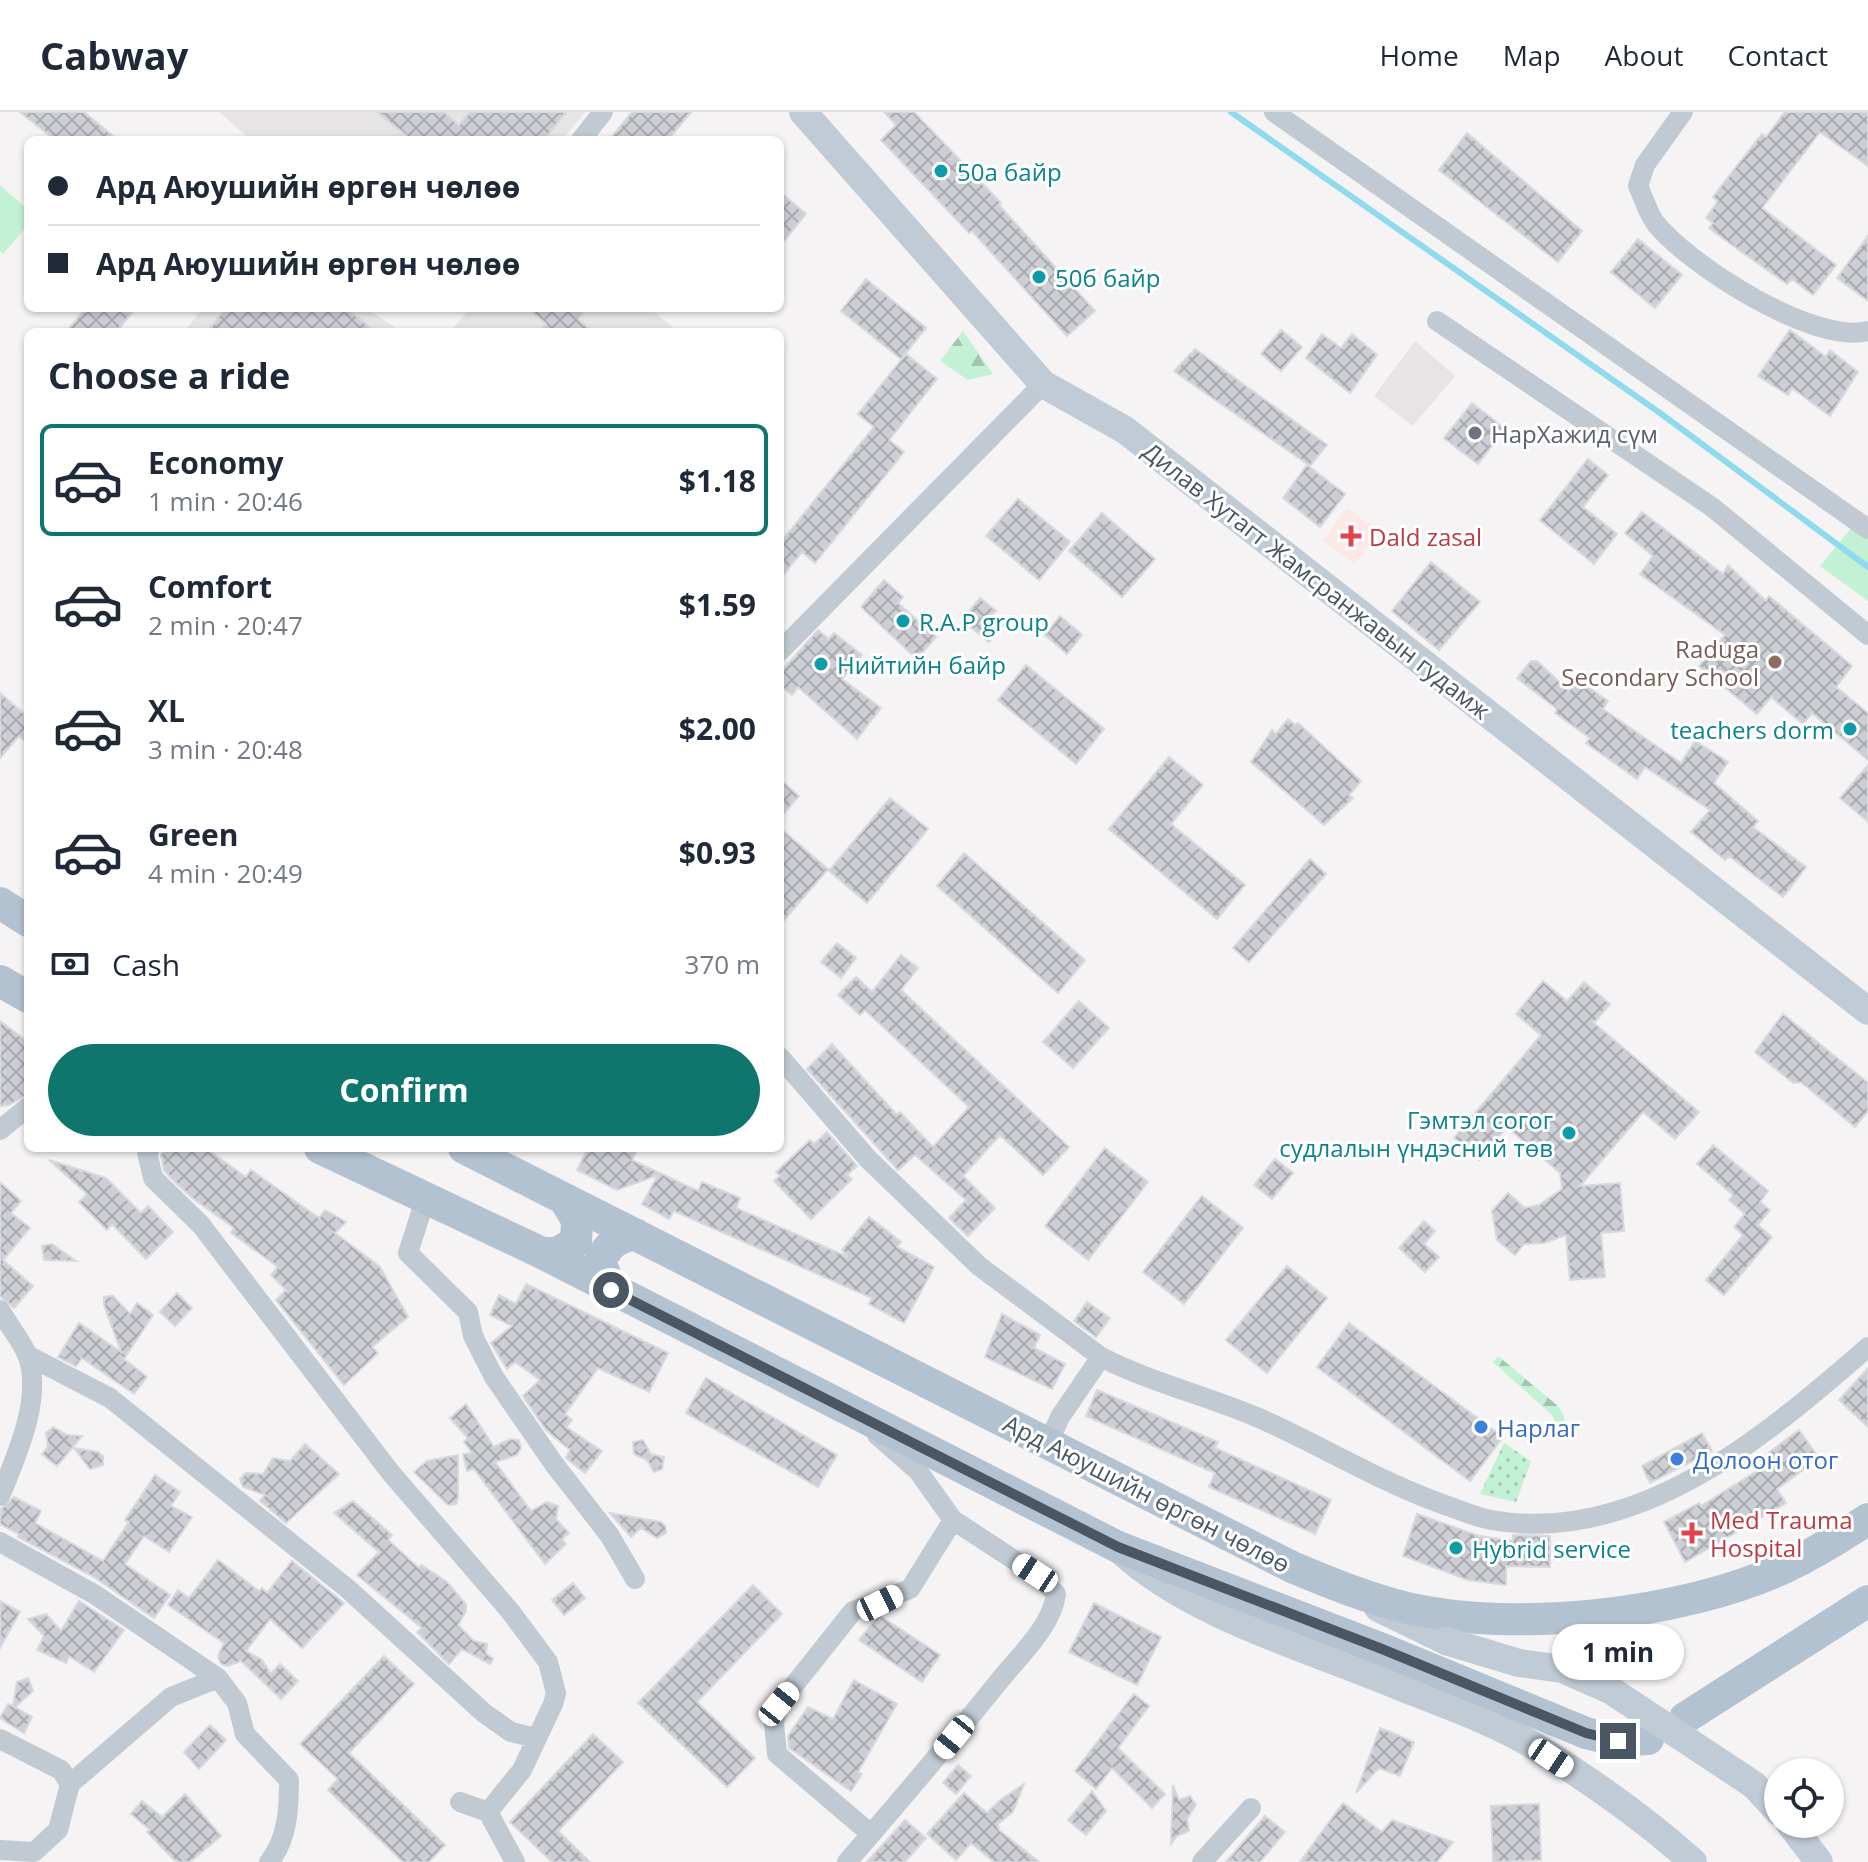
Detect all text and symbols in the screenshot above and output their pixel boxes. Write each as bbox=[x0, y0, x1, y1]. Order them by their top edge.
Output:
text: Cabway bbox=[40, 29, 188, 81]
text: Home bbox=[1380, 36, 1459, 74]
text: Map bbox=[1503, 36, 1561, 74]
text: About bbox=[1605, 36, 1683, 74]
text: Contact bbox=[1727, 36, 1828, 74]
place label: 50а байр bbox=[957, 155, 1062, 188]
marker: 50а байр bbox=[932, 162, 950, 180]
text: Ард Аюушийн өргөн чөлөө bbox=[96, 166, 520, 207]
text: Ард Аюушийн өргөн чөлөө bbox=[96, 243, 520, 284]
place label: 50б байр bbox=[1055, 261, 1161, 294]
marker: 50б байр bbox=[1030, 268, 1048, 286]
text: Choose a ride bbox=[48, 351, 290, 400]
place label: НарХажид сүм bbox=[1491, 417, 1658, 450]
marker: НарХажид сүм bbox=[1466, 424, 1484, 442]
street label: Дилав Хутагт Жамсранжавын гудамж bbox=[1136, 434, 1498, 726]
text: Economy bbox=[148, 442, 284, 483]
icon: car bbox=[52, 444, 124, 516]
text: $1.18 bbox=[679, 460, 756, 501]
text: 1 min · 20:46 bbox=[148, 483, 303, 519]
place label: Dald zasal bbox=[1369, 520, 1482, 553]
marker: Dald zasal bbox=[1340, 525, 1362, 547]
text: Comfort bbox=[148, 566, 272, 607]
icon: car bbox=[52, 568, 124, 640]
text: $1.59 bbox=[679, 584, 756, 625]
place label: R.A.P group bbox=[919, 605, 1049, 638]
text: 2 min · 20:47 bbox=[148, 607, 303, 643]
marker: R.A.P group bbox=[894, 612, 912, 630]
place label: Raduga Secondary School bbox=[1561, 632, 1759, 693]
place label: Нийтийн байр bbox=[837, 648, 1006, 681]
marker: Raduga Secondary School bbox=[1766, 653, 1784, 671]
marker: Нийтийн байр bbox=[812, 655, 830, 673]
text: XL bbox=[148, 690, 185, 731]
icon: car bbox=[52, 692, 124, 764]
text: $2.00 bbox=[679, 708, 756, 749]
place label: teachers dorm bbox=[1670, 713, 1834, 746]
marker: teachers dorm bbox=[1841, 720, 1859, 738]
text: 3 min · 20:48 bbox=[148, 731, 303, 767]
text: Green bbox=[148, 814, 239, 855]
icon: car bbox=[52, 816, 124, 888]
text: $0.93 bbox=[679, 832, 756, 873]
text: 4 min · 20:49 bbox=[148, 855, 303, 891]
icon: cash bbox=[48, 942, 92, 986]
text: Cash bbox=[112, 944, 180, 985]
text: 370 m bbox=[685, 946, 760, 982]
button: Confirm bbox=[48, 1044, 760, 1136]
place label: Гэмтэл согог судлалын үндэсний төв bbox=[1279, 1103, 1553, 1164]
marker: Гэмтэл согог судлалын үндэсний төв bbox=[1560, 1124, 1578, 1142]
route start bbox=[593, 1272, 629, 1308]
street label: Ард Аюушийн өргөн чөлөө bbox=[998, 1406, 1296, 1580]
place label: Нарлаг bbox=[1497, 1411, 1580, 1444]
marker: Нарлаг bbox=[1472, 1418, 1490, 1436]
place label: Долоон отог bbox=[1693, 1443, 1838, 1476]
marker: Долоон отог bbox=[1668, 1450, 1686, 1468]
place label: Med Trauma Hospital bbox=[1710, 1503, 1853, 1564]
marker: Med Trauma Hospital bbox=[1681, 1522, 1703, 1544]
place label: Hybrid service bbox=[1472, 1532, 1631, 1565]
marker: Hybrid service bbox=[1447, 1539, 1465, 1557]
car bbox=[1008, 1550, 1062, 1596]
car bbox=[853, 1582, 907, 1624]
callout: 1 min bbox=[1552, 1625, 1684, 1681]
text: 1 min bbox=[1582, 1634, 1654, 1670]
car bbox=[755, 1678, 803, 1730]
car bbox=[930, 1711, 978, 1763]
route end bbox=[1600, 1723, 1636, 1759]
car bbox=[1524, 1735, 1578, 1781]
map controls bbox=[1764, 1758, 1844, 1838]
button: locate bbox=[1764, 1758, 1844, 1838]

